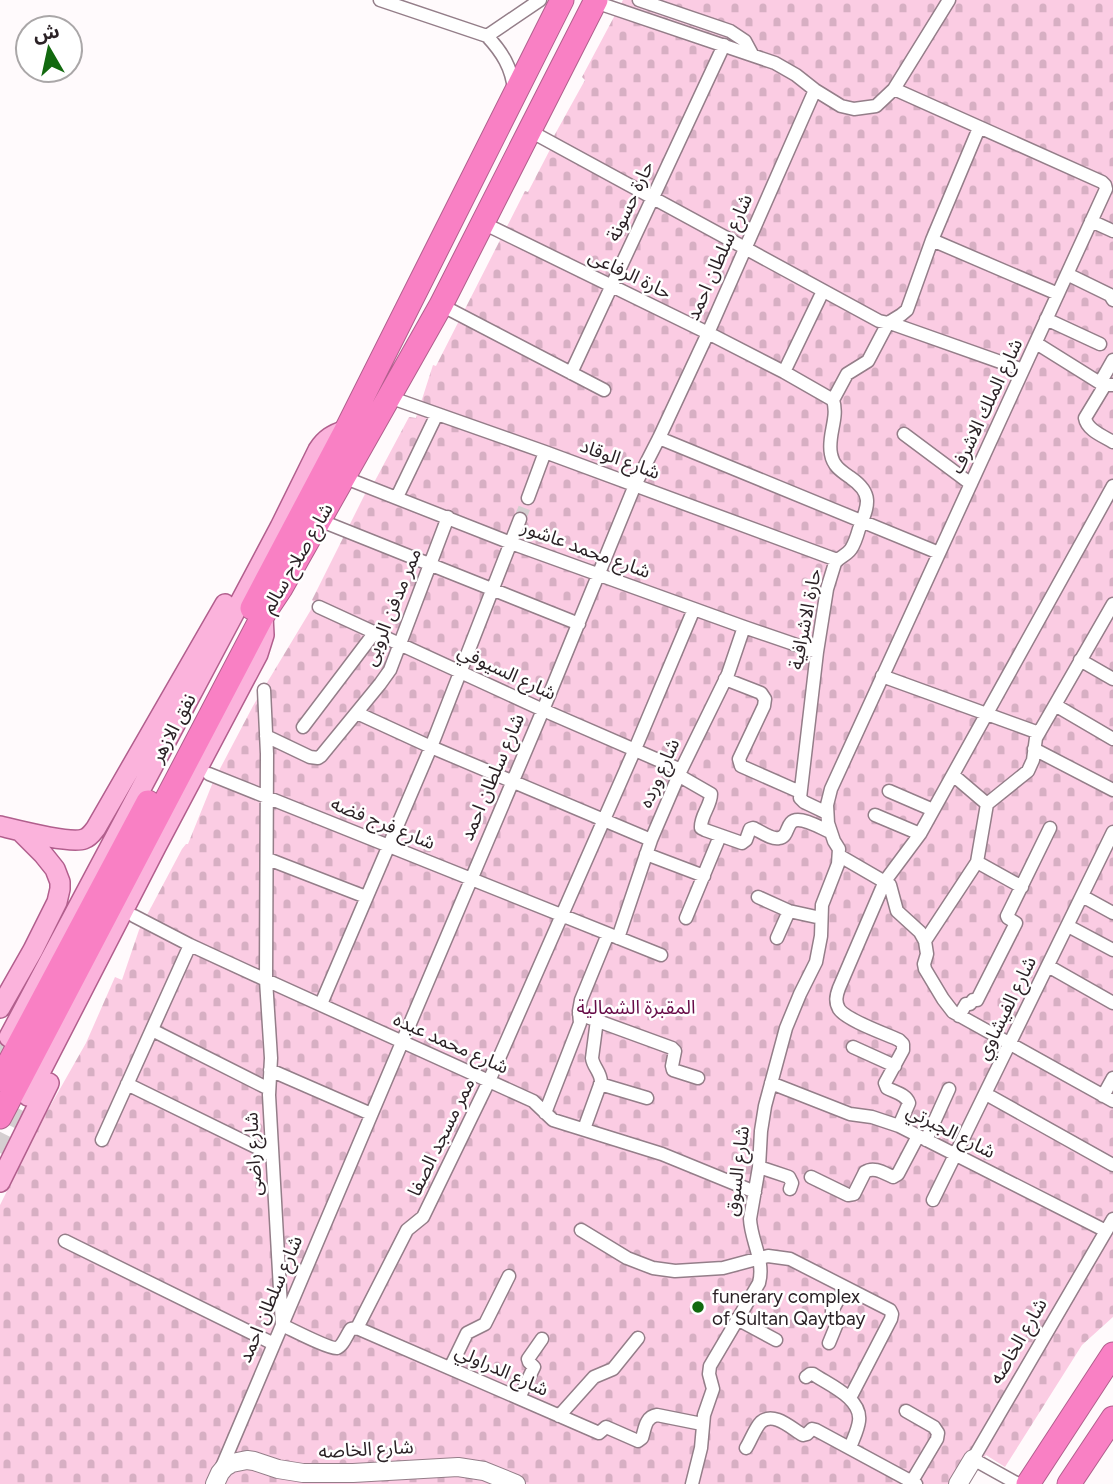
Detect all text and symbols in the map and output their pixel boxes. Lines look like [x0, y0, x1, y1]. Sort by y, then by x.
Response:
north arrow [14, 14, 84, 84]
text: ش [32, 19, 61, 46]
street label: حارة حسونة [601, 157, 659, 245]
street label: شارع سلطان احمد [681, 190, 759, 325]
street label: حارة الرفاعى [585, 244, 675, 304]
street label: شارع الملك الاشرف [945, 335, 1029, 478]
street label: شارع الوقاد [576, 434, 663, 486]
street label: شارع صلاح سالم [256, 499, 340, 619]
street label: شارع محمد عاشور [517, 515, 654, 585]
street label: ممر مدفن الروبى [358, 545, 426, 669]
street label: حارة الاشرافية [784, 567, 826, 671]
street label: شارع السيوفي [453, 639, 560, 708]
street label: نفق الازهر [145, 690, 201, 767]
street label: شارع سلطان احمد [455, 710, 531, 845]
street label: شارع ورده [634, 735, 686, 812]
street label: شارع فرج فضه [327, 792, 438, 856]
street label: شارع الفيشاوي [971, 952, 1044, 1065]
park label: المقبرة الشمالية [577, 996, 695, 1019]
street label: شارع محمد عبده [389, 1007, 512, 1080]
street label: ممر مسجد الصفا [402, 1074, 480, 1200]
street label: شارع الجبرتي [901, 1099, 999, 1166]
street label: شارع راضى [239, 1111, 269, 1196]
street label: شارع السوق [720, 1124, 756, 1218]
street label: شارع سلطان احمد [233, 1232, 309, 1367]
place label: funerary complex of Sultan Qaytbay [712, 1285, 866, 1330]
street label: شارع الخاصه [984, 1294, 1053, 1389]
marker: funerary complex of Sultan Qaytbay [690, 1299, 706, 1315]
street label: شارع الدراولي [450, 1339, 552, 1404]
street label: شارع الخاصه [318, 1435, 414, 1465]

